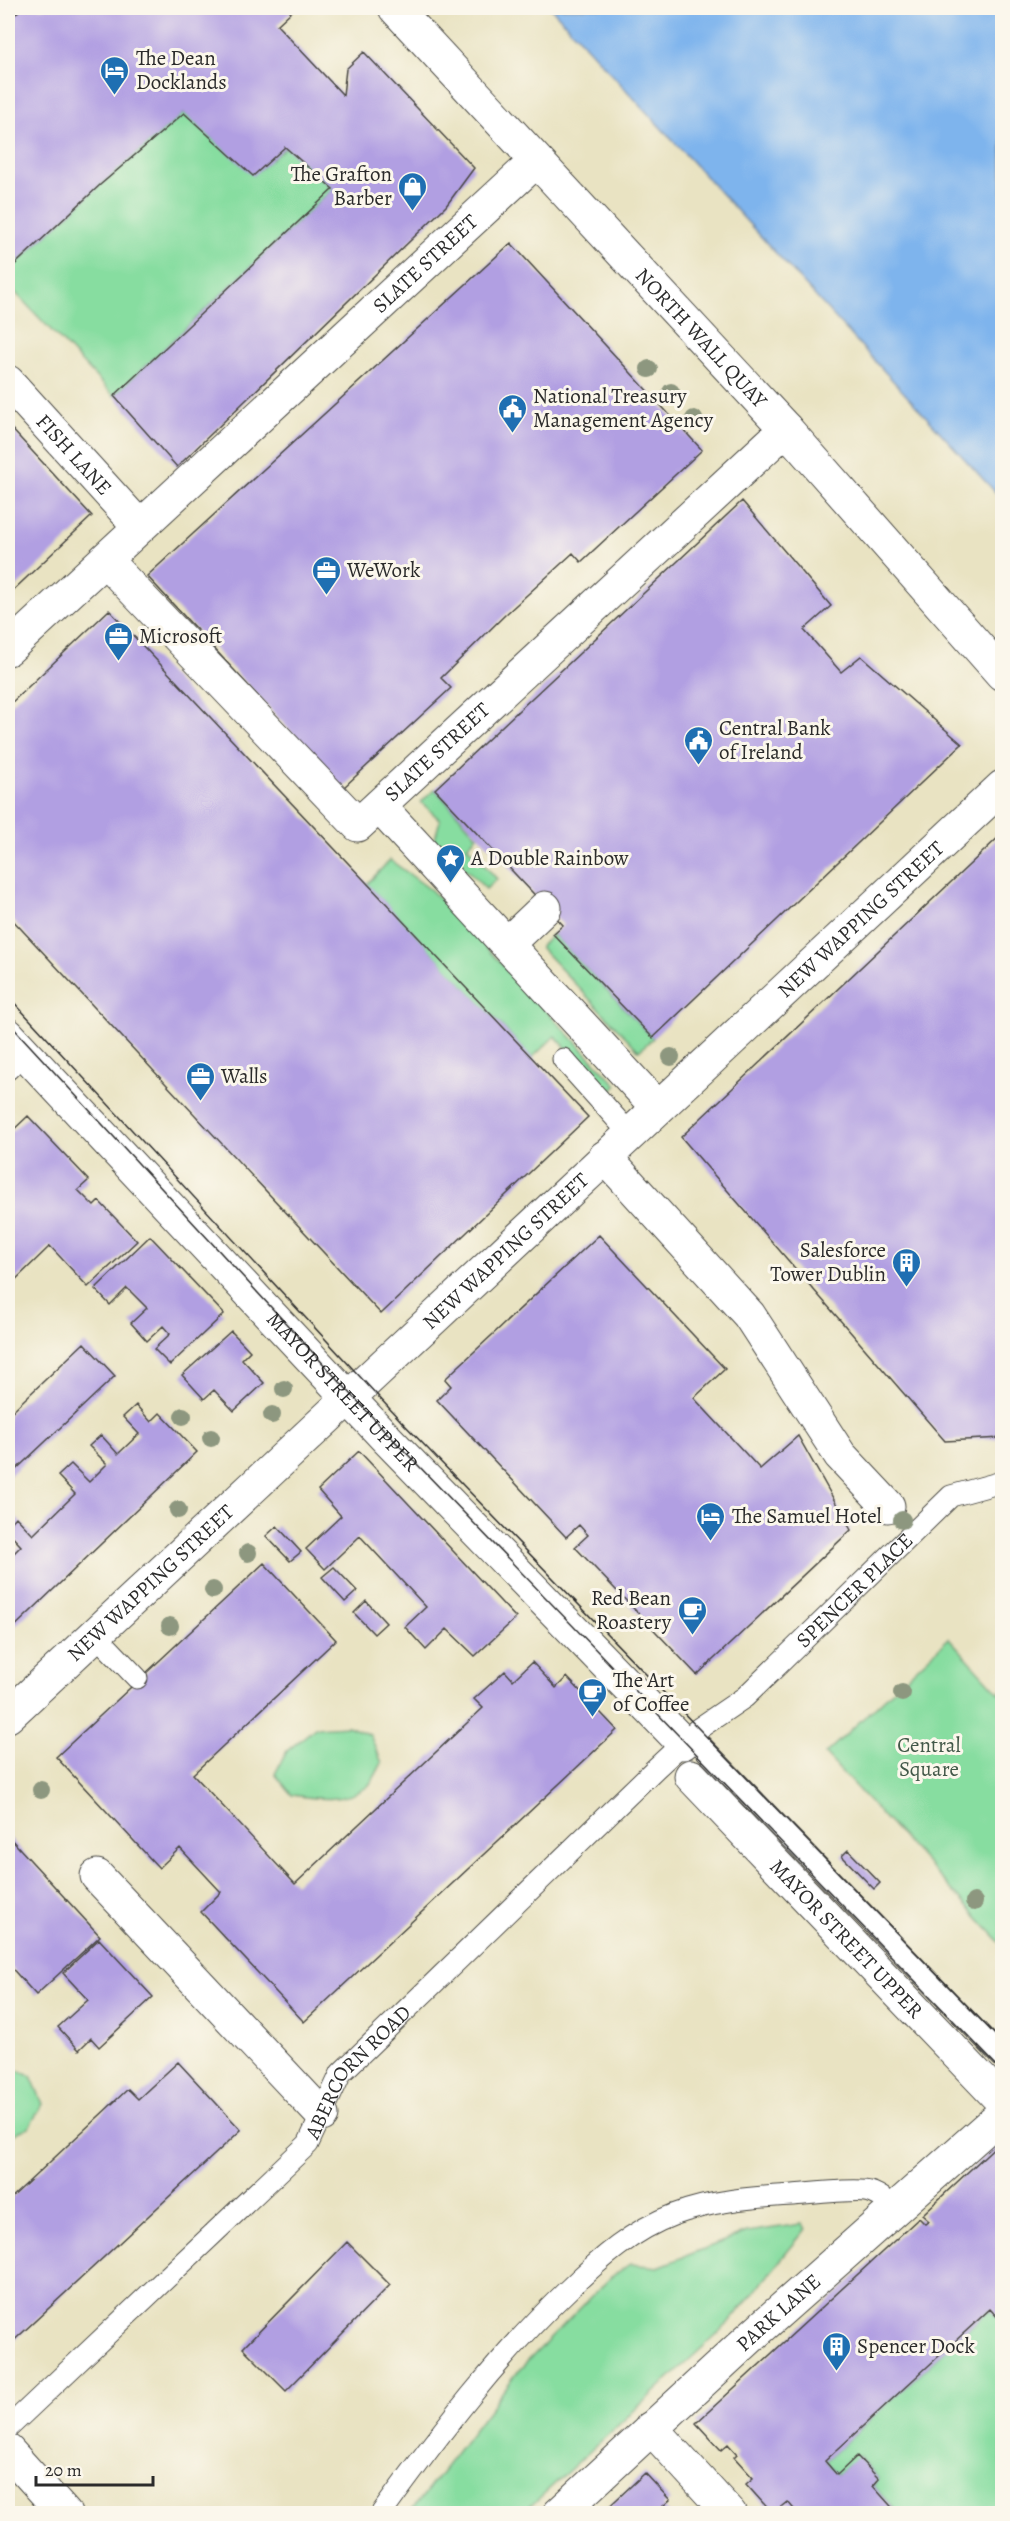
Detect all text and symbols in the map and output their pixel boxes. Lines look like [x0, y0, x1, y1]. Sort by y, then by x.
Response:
place label: The Dean Docklands [136, 44, 227, 96]
hotel icon: The Dean Docklands [99, 54, 131, 96]
place label: The Grafton Barber [291, 160, 392, 212]
shop icon: The Grafton Barber [397, 170, 429, 212]
street label: SLATE STREET [366, 207, 484, 319]
street label: NORTH WALL QUAY [629, 262, 774, 414]
place label: National Treasury Management Agency [533, 382, 714, 434]
public building icon: National Treasury Management Agency [496, 392, 528, 434]
street label: FISH LANE [30, 408, 118, 501]
office icon: WeWork [310, 554, 342, 596]
place label: WeWork [346, 556, 421, 584]
office icon: Microsoft [102, 620, 134, 662]
place label: Microsoft [139, 622, 222, 650]
street label: SLATE STREET [378, 696, 496, 808]
place label: Central Bank of Ireland [719, 714, 831, 766]
public building icon: Central Bank of Ireland [682, 724, 714, 766]
street label: NEW WAPPING STREET [771, 834, 950, 1004]
place icon: A Double Rainbow [434, 842, 466, 884]
place label: A Double Rainbow [470, 844, 629, 872]
office icon: Walls [184, 1060, 216, 1102]
place label: Walls [220, 1062, 267, 1090]
street label: NEW WAPPING STREET [416, 1166, 595, 1336]
place label: Salesforce Tower Dublin [770, 1236, 886, 1288]
building icon: Salesforce Tower Dublin [891, 1246, 923, 1288]
street label: MAYOR STREET UPPER [260, 1305, 425, 1478]
street label: NEW WAPPING STREET [61, 1498, 240, 1668]
hotel icon: The Samuel Hotel [695, 1500, 727, 1542]
place label: The Samuel Hotel [732, 1502, 882, 1530]
street label: SPENCER PLACE [790, 1527, 919, 1654]
place label: Red Bean Roastery [591, 1584, 672, 1636]
cafe icon: Red Bean Roastery [676, 1594, 708, 1636]
place label: The Art of Coffee [613, 1666, 689, 1718]
cafe icon: The Art of Coffee [576, 1676, 608, 1718]
park label: Central Square [897, 1731, 961, 1783]
street label: MAYOR STREET UPPER [764, 1853, 930, 2024]
street label: ABERCORN ROAD [298, 1999, 417, 2144]
street label: PARK LANE [730, 2267, 827, 2358]
building icon: Spencer Dock [820, 2330, 852, 2372]
place label: Spencer Dock [857, 2332, 975, 2360]
scale bar [36, 2449, 153, 2487]
text: 20 m [45, 2458, 82, 2482]

